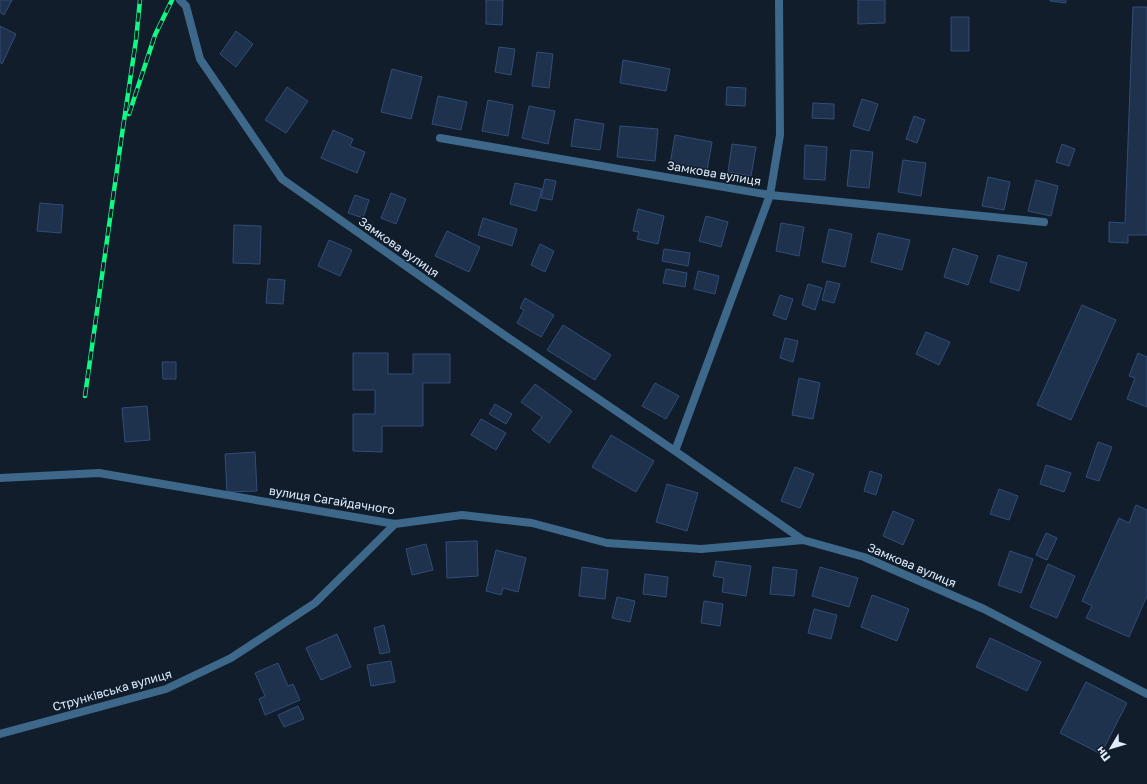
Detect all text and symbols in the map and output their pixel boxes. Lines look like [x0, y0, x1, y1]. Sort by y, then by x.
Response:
street label: Замкова вулиця [666, 157, 762, 189]
street label: Замкова вулиця [356, 214, 442, 280]
street label: вулиця Сагайдачного [268, 483, 396, 517]
street label: Замкова вулиця [865, 539, 959, 591]
street label: Струнківська вулиця [51, 666, 173, 714]
north arrow [1091, 728, 1131, 768]
text: Пн [1093, 744, 1112, 764]

